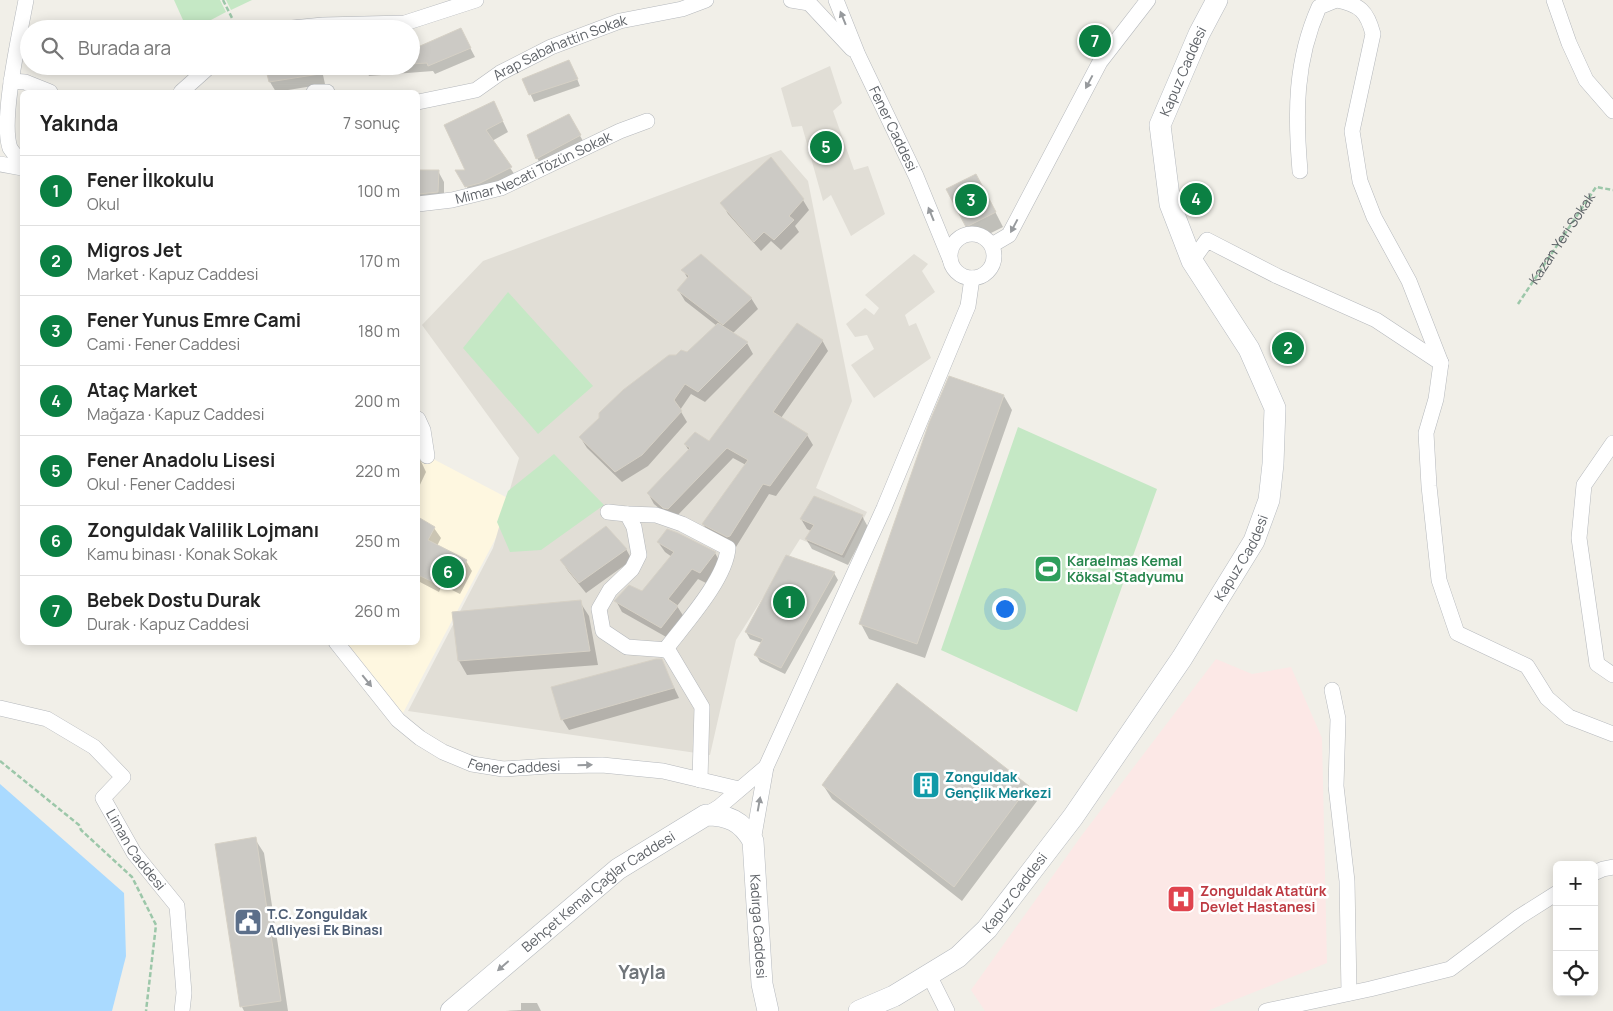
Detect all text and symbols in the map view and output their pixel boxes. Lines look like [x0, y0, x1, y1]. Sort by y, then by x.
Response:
street label: Arap Sabahattin Sokak [489, 10, 629, 84]
one-way arrow [839, 10, 847, 25]
search box [20, 20, 420, 75]
pin: 7 [1079, 22, 1111, 60]
street label: Kapuz Caddesi [1155, 23, 1210, 119]
icon: search [38, 34, 66, 62]
text: Burada ara [78, 35, 171, 61]
one-way arrow [1085, 75, 1093, 89]
street label: Fener Caddesi [865, 83, 922, 174]
text: Yakında [40, 109, 118, 137]
text: 7 sonuç [343, 112, 400, 134]
street label: Mimar Necati Tözün Sokak [453, 126, 615, 208]
pin: 5 [810, 128, 842, 166]
text: Fener İlkokulu [87, 167, 214, 193]
text: 1 [52, 180, 60, 202]
text: 100 m [357, 180, 400, 202]
pin: 4 [1180, 180, 1212, 218]
pin: 3 [955, 181, 987, 219]
street label: Kazan Yeri Sokak [1524, 187, 1599, 288]
text: Okul [87, 193, 120, 215]
one-way arrow [927, 207, 935, 221]
one-way arrow [1009, 219, 1018, 233]
text: Migros Jet [87, 237, 182, 263]
text: 2 [51, 250, 61, 272]
text: 170 m [359, 250, 400, 272]
text: Market · Kapuz Caddesi [87, 263, 258, 285]
text: Fener Yunus Emre Cami [87, 307, 301, 333]
text: 3 [51, 320, 61, 342]
text: 180 m [358, 320, 400, 342]
pin: 2 [1272, 329, 1304, 367]
text: Cami · Fener Caddesi [87, 333, 240, 355]
text: Ataç Market [87, 377, 198, 403]
text: 4 [51, 390, 61, 412]
text: 200 m [355, 390, 400, 412]
text: Mağaza · Kapuz Caddesi [87, 403, 264, 425]
text: Fener Anadolu Lisesi [87, 447, 275, 473]
text: 5 [51, 460, 61, 482]
text: 220 m [355, 460, 400, 482]
text: Okul · Fener Caddesi [87, 473, 235, 495]
street label: Kapuz Caddesi [1209, 512, 1272, 604]
text: Zonguldak Valilik Lojmanı [87, 517, 319, 543]
text: 6 [51, 530, 61, 552]
text: 250 m [355, 530, 400, 552]
text: Kamu binası · Konak Sokak [87, 543, 277, 565]
place label: Karaelmas Kemal Köksal Stadyumu [1067, 551, 1184, 586]
pin: 6 [432, 553, 464, 591]
sports icon: Karaelmas Kemal Köksal Stadyumu [1033, 554, 1063, 584]
pin: 1 [773, 583, 805, 621]
text: Bebek Dostu Durak [87, 587, 260, 613]
your location [992, 596, 1018, 622]
text: 7 [52, 600, 60, 622]
text: 260 m [354, 600, 400, 622]
text: Durak · Kapuz Caddesi [87, 613, 249, 635]
one-way arrow [361, 674, 372, 687]
street label: Fener Caddesi [465, 753, 560, 778]
one-way arrow [577, 761, 593, 769]
place label: Zonguldak Gençlik Merkezi [945, 767, 1051, 802]
building icon: Zonguldak Gençlik Merkezi [911, 770, 941, 800]
one-way arrow [756, 795, 764, 811]
street label: Liman Caddesi [102, 805, 170, 894]
street label: Behçet Kemal Çağlar Caddesi [517, 826, 678, 956]
street label: Kapuz Caddesi [978, 849, 1051, 936]
map controls [1553, 861, 1598, 996]
button: + [1553, 861, 1598, 906]
street label: Kadırga Caddesi [746, 874, 772, 979]
place label: Zonguldak Atatürk Devlet Hastanesi [1200, 881, 1327, 916]
hospital icon: Zonguldak Atatürk Devlet Hastanesi [1166, 884, 1196, 914]
place label: T.C. Zonguldak Adliyesi Ek Binası [267, 904, 383, 939]
button: − [1553, 906, 1598, 951]
public building icon: T.C. Zonguldak Adliyesi Ek Binası [233, 907, 263, 937]
button: locate [1553, 951, 1598, 996]
district label: Yayla [618, 959, 666, 985]
one-way arrow [497, 960, 509, 972]

